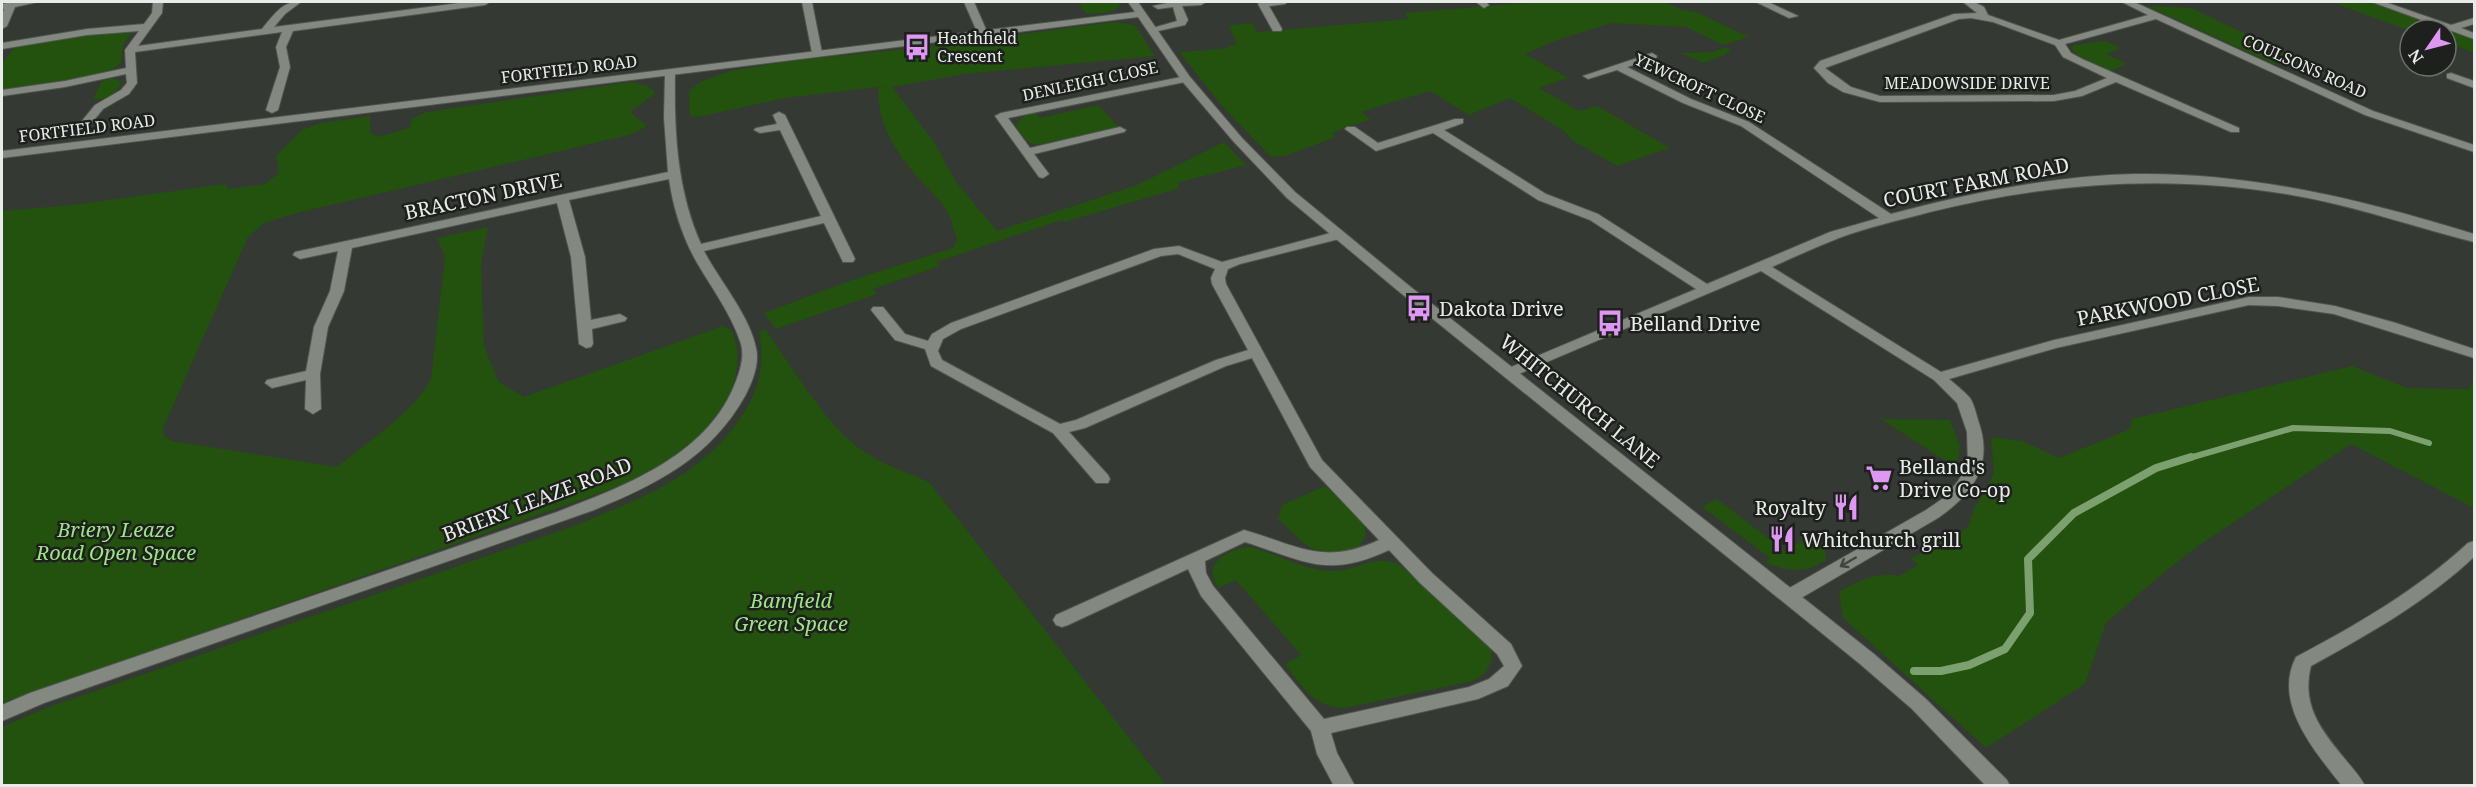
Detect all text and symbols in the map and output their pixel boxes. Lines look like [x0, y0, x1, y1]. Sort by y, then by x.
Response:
north arrow [2398, 18, 2458, 78]
place label: Heathfield Crescent [937, 27, 1017, 67]
street label: COULSONS ROAD [2240, 29, 2370, 103]
bus stop icon: Heathfield Crescent [902, 32, 932, 62]
text: N [2403, 45, 2428, 68]
street label: YEWCROFT CLOSE [1630, 48, 1769, 128]
street label: FORTFIELD ROAD [500, 50, 638, 88]
street label: DENLEIGH CLOSE [1020, 56, 1160, 106]
street label: MEADOWSIDE DRIVE [1884, 72, 2050, 94]
street label: FORTFIELD ROAD [18, 109, 156, 147]
street label: COURT FARM ROAD [1881, 151, 2071, 213]
street label: BRACTON DRIVE [402, 166, 564, 226]
street label: PARKWOOD CLOSE [2075, 270, 2261, 332]
bus stop icon: Dakota Drive [1404, 293, 1434, 323]
place label: Dakota Drive [1439, 295, 1564, 322]
bus stop icon: Belland Drive [1595, 308, 1625, 338]
place label: Belland Drive [1630, 310, 1760, 337]
street label: WHITCHURCH LANE [1494, 328, 1666, 474]
street label: BRIERY LEAZE ROAD [439, 450, 635, 548]
place label: Belland's Drive Co-op [1899, 453, 2011, 503]
supermarket icon: Belland's Drive Co-op [1864, 463, 1894, 493]
restaurant icon: Royalty [1831, 492, 1861, 522]
place label: Royalty [1755, 494, 1827, 521]
park label: Briery Leaze Road Open Space [35, 516, 196, 566]
restaurant icon: Whitchurch grill [1767, 524, 1797, 554]
place label: Whitchurch grill [1802, 526, 1960, 553]
one-way arrow [1840, 557, 1857, 569]
park label: Bamfield Green Space [734, 587, 848, 637]

